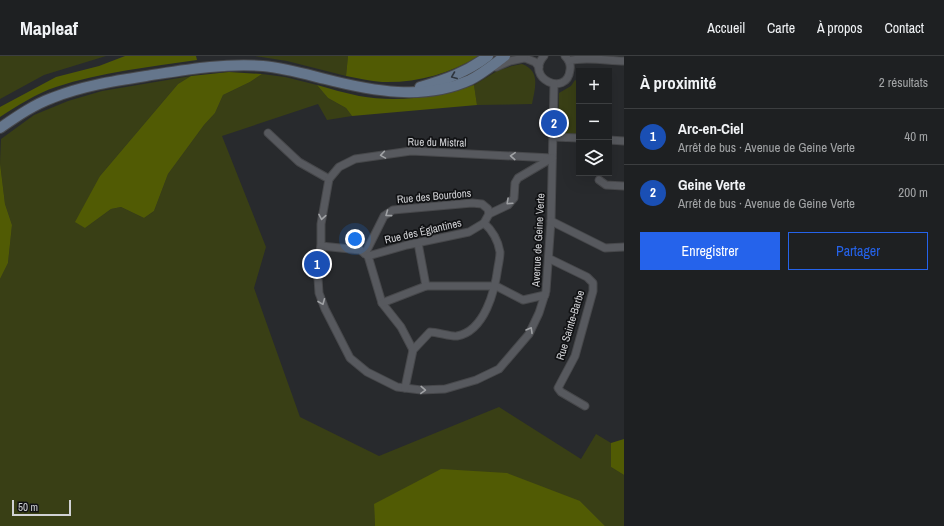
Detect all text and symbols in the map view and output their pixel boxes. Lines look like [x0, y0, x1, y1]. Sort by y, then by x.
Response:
text: Mapleaf [20, 15, 78, 41]
text: Accueil [707, 19, 745, 37]
text: Carte [767, 19, 795, 37]
text: À propos [817, 19, 862, 37]
text: Contact [884, 19, 924, 37]
map controls [576, 68, 612, 176]
button: + [576, 68, 612, 104]
one-way arrow [451, 71, 458, 79]
text: À proximité [640, 71, 716, 94]
text: 2 résultats [879, 74, 928, 91]
button: − [576, 104, 612, 140]
pin: 2 [541, 108, 567, 138]
text: Arc-en-Ciel [678, 118, 744, 139]
text: 1 [650, 128, 656, 145]
text: 40 m [904, 128, 928, 145]
street label: Rue du Mistral [408, 134, 466, 150]
text: Arrêt de bus · Avenue de Geine Verte [678, 139, 855, 156]
button: layers [576, 140, 612, 176]
one-way arrow [380, 150, 386, 159]
one-way arrow [510, 152, 516, 160]
text: Geine Verte [678, 174, 745, 195]
text: 2 [650, 184, 656, 201]
text: 200 m [898, 184, 928, 201]
street label: Rue des Bourdons [396, 186, 472, 206]
street label: Avenue de Geine Verte [529, 193, 547, 288]
text: Arrêt de bus · Avenue de Geine Verte [678, 195, 855, 212]
one-way arrow [506, 198, 514, 205]
one-way arrow [386, 209, 393, 216]
one-way arrow [318, 214, 327, 220]
street label: Rue des Églantines [383, 215, 463, 247]
your location [345, 229, 365, 249]
button: Enregistrer [640, 232, 780, 270]
button: Partager [788, 232, 928, 270]
pin: 1 [304, 249, 330, 279]
street label: Rue Sainte-Barbe [553, 288, 587, 362]
one-way arrow [318, 298, 326, 305]
one-way arrow [526, 327, 533, 334]
one-way arrow [420, 386, 426, 394]
scale bar [12, 498, 71, 517]
text: 50 m [18, 500, 38, 514]

